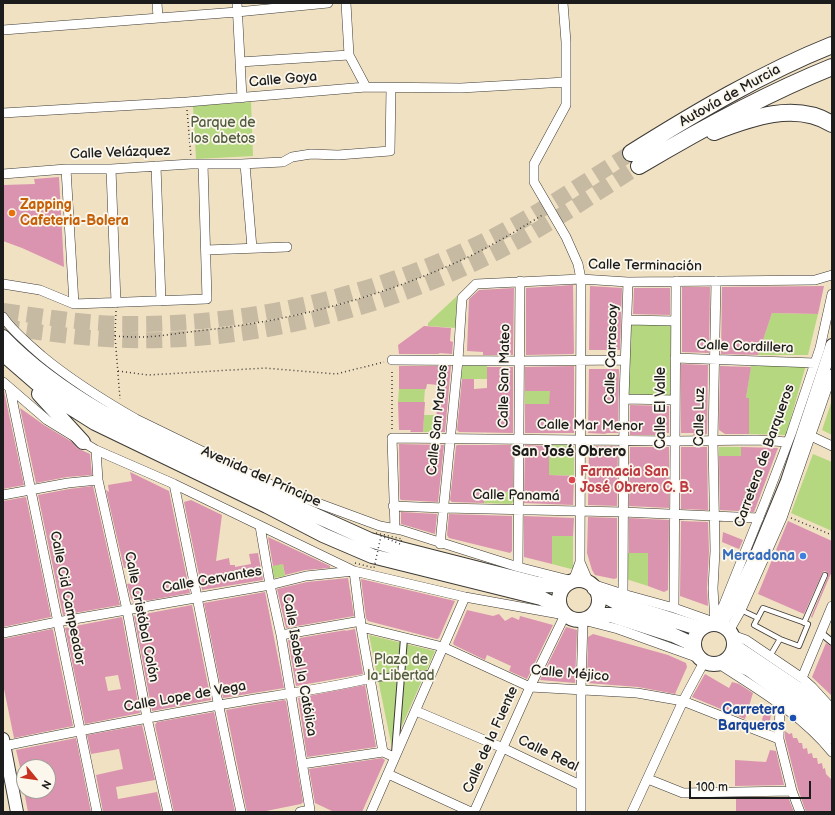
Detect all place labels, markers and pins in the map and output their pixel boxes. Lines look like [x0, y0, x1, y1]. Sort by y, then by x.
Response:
place label: Zapping Cafeteria-Bolera [20, 197, 129, 230]
marker: Zapping Cafeteria-Bolera [7, 208, 17, 218]
place label: Farmacia San José Obrero C. B. [580, 464, 692, 496]
marker: Farmacia San José Obrero C. B. [567, 475, 577, 485]
place label: Mercadona [722, 548, 795, 564]
marker: Mercadona [798, 551, 808, 561]
place label: Carretera Barqueros [718, 702, 785, 734]
marker: Carretera Barqueros [788, 713, 798, 723]

